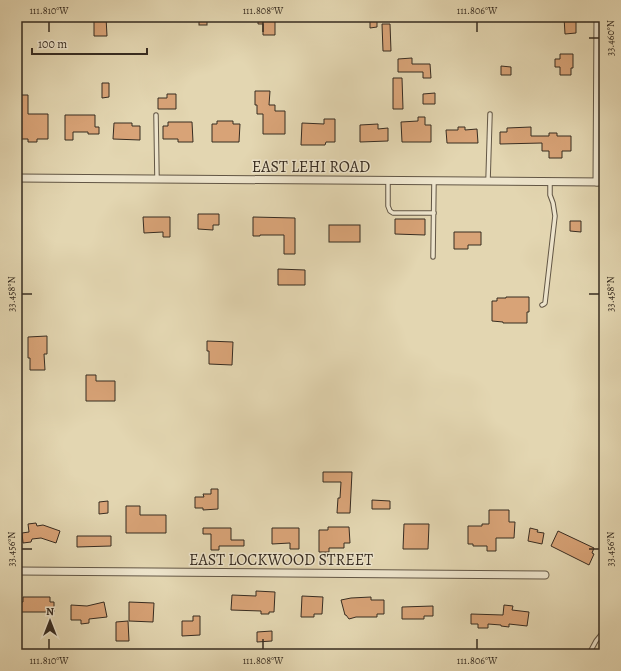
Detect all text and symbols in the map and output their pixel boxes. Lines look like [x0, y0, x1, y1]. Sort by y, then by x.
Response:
text: 111.810°W [29, 4, 69, 17]
text: 111.808°W [243, 4, 284, 17]
text: 111.806°W [457, 4, 498, 17]
text: 33.460°N [604, 20, 617, 56]
scale bar [32, 30, 147, 56]
text: 100 m [38, 36, 67, 52]
street label: EAST LEHI ROAD [252, 156, 370, 178]
text: 33.458°N [5, 276, 18, 312]
text: 33.458°N [604, 276, 617, 312]
text: 33.456°N [5, 531, 18, 567]
text: 33.456°N [604, 531, 617, 567]
street label: EAST LOCKWOOD STREET [189, 549, 373, 571]
north arrow [30, 601, 70, 641]
text: N [46, 604, 54, 619]
text: 111.810°W [29, 654, 69, 667]
text: 111.808°W [243, 654, 284, 667]
text: 111.806°W [457, 654, 498, 667]

